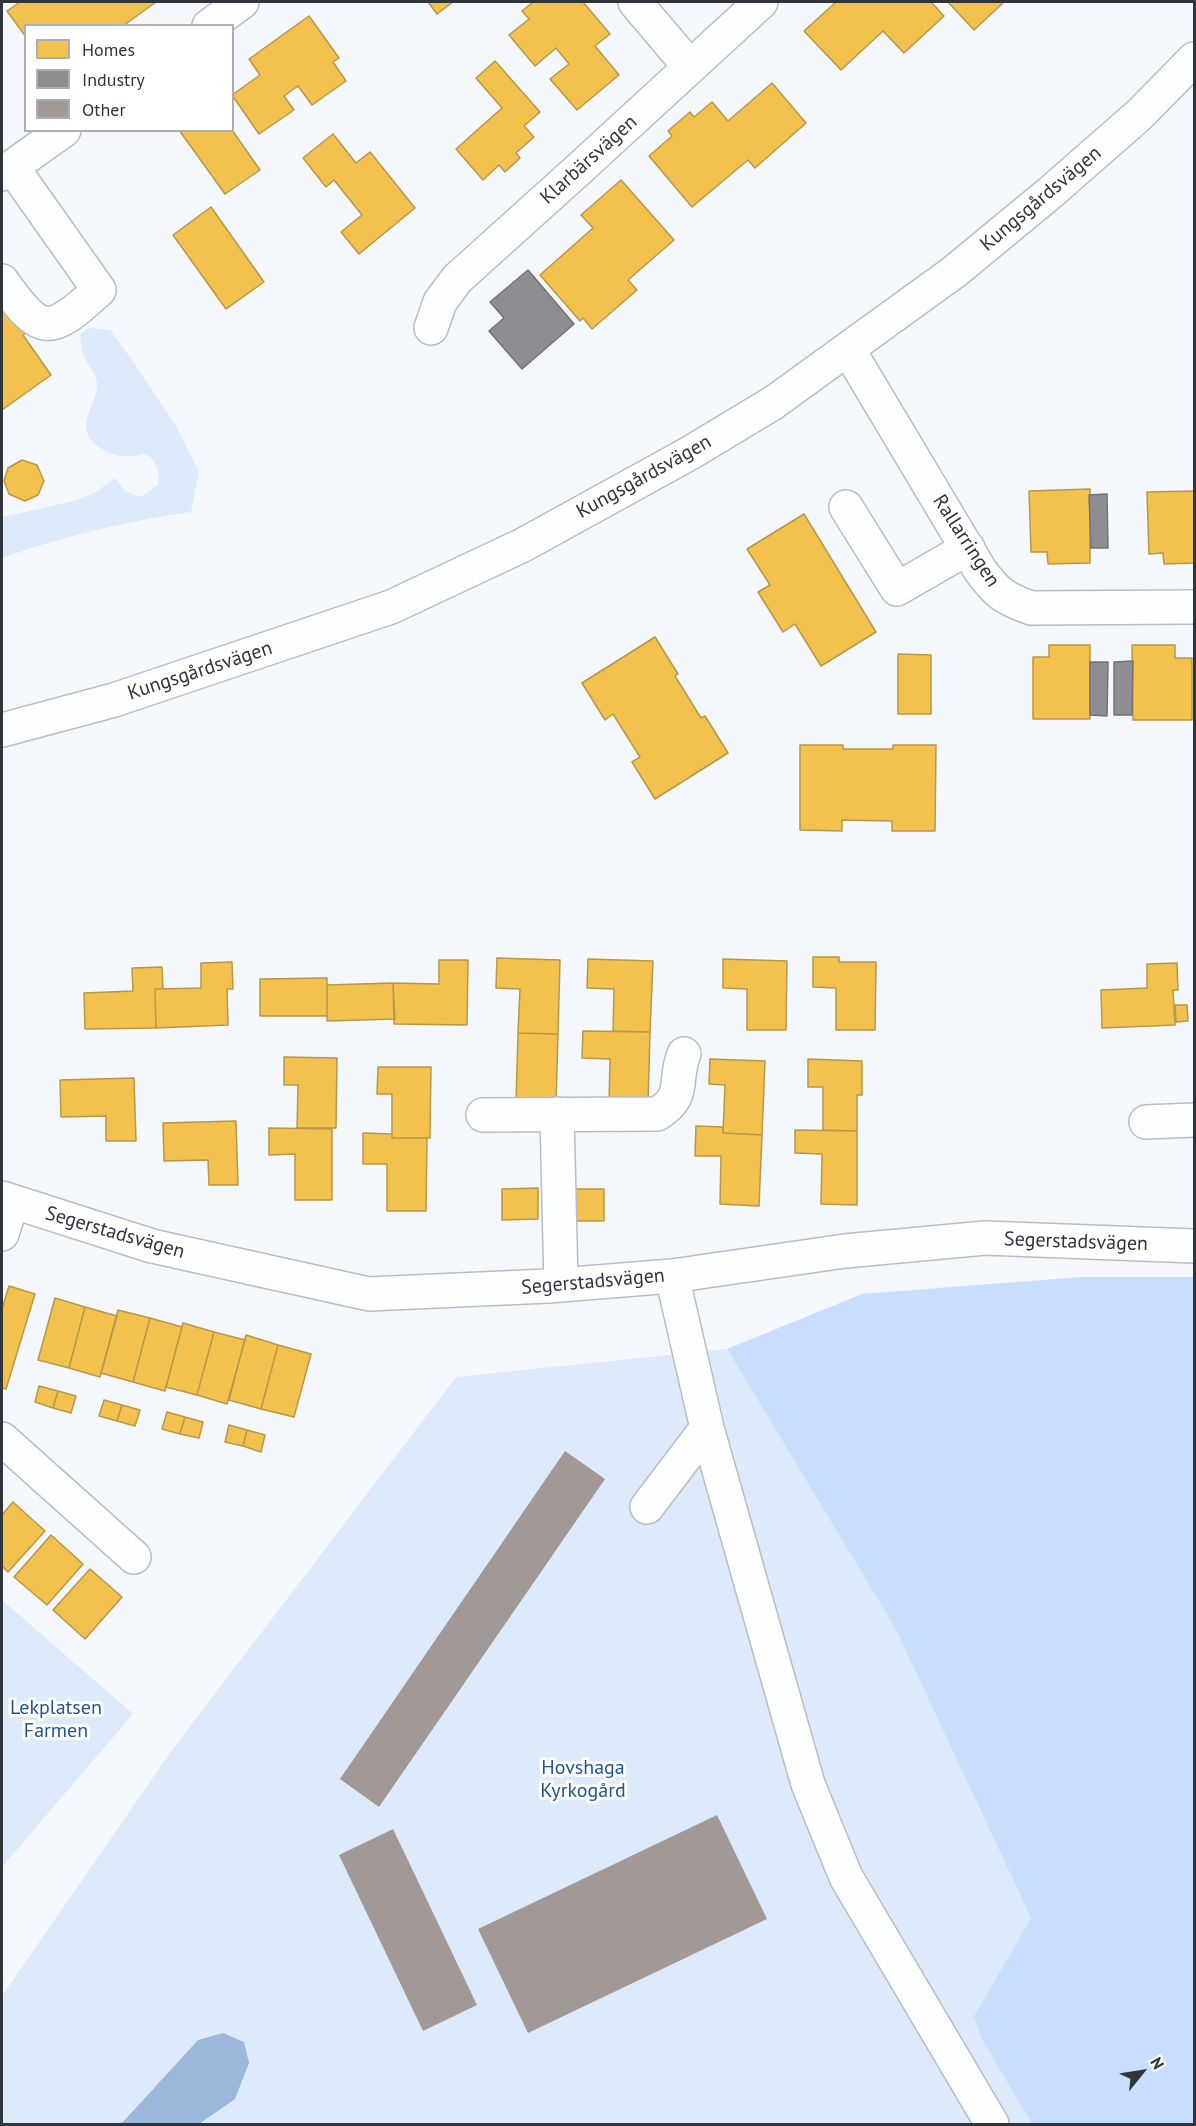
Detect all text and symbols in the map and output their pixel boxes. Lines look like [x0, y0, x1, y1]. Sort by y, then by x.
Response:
legend [24, 24, 234, 132]
text: Homes [82, 38, 135, 61]
text: Industry [82, 68, 145, 91]
text: Other [82, 98, 126, 121]
street label: Klarbärsvägen [536, 110, 642, 210]
street label: Kungsgårdsvägen [976, 141, 1106, 257]
street label: Kungsgårdsvägen [572, 430, 716, 524]
street label: Rallarringen [927, 490, 1005, 592]
street label: Kungsgårdsvägen [125, 636, 275, 706]
street label: Segerstadsvägen [43, 1202, 187, 1264]
street label: Segerstadsvägen [1004, 1227, 1148, 1257]
street label: Segerstadsvägen [520, 1264, 666, 1300]
park label: Lekplatsen Farmen [10, 1696, 102, 1743]
park label: Hovshaga Kyrkogård [540, 1756, 626, 1803]
north arrow [1112, 2042, 1172, 2102]
text: N [1146, 2053, 1169, 2073]

